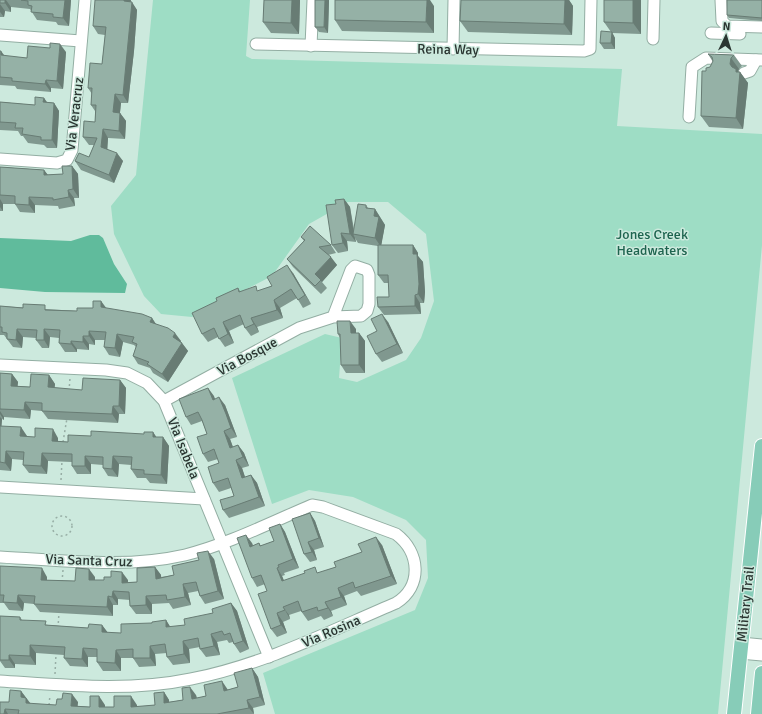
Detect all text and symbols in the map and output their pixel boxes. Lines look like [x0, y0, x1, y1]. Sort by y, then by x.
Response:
north arrow [706, 16, 746, 56]
text: N [722, 20, 731, 33]
street label: Reina Way [417, 40, 479, 59]
street label: Via Veracruz [62, 76, 87, 152]
park label: Jones Creek Headwaters [616, 226, 688, 259]
street label: Via Bosque [214, 333, 280, 379]
street label: Via Isabela [163, 415, 204, 481]
street label: Via Santa Cruz [45, 550, 133, 571]
street label: Military Trail [733, 565, 758, 643]
street label: Via Rosina [299, 611, 363, 651]

